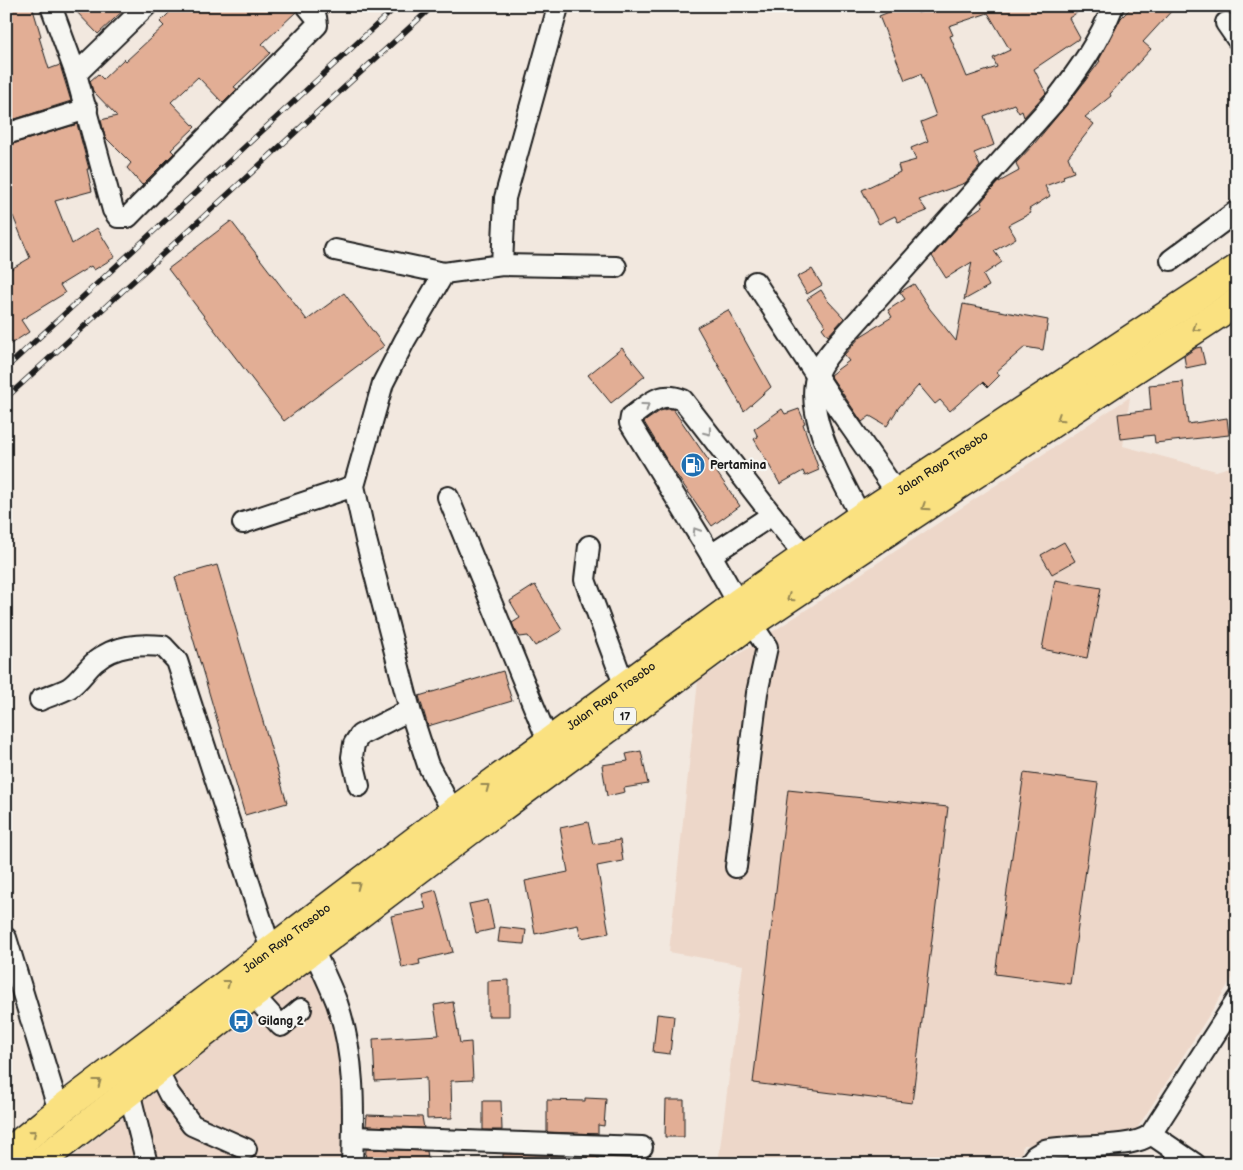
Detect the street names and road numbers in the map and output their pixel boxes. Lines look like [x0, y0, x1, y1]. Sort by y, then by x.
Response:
street label: Jalan Raya Trosobo [894, 428, 991, 499]
street label: Jalan Raya Trosobo [564, 659, 659, 734]
road number: 17 [614, 708, 636, 724]
street label: Jalan Raya Trosobo [240, 900, 334, 977]

